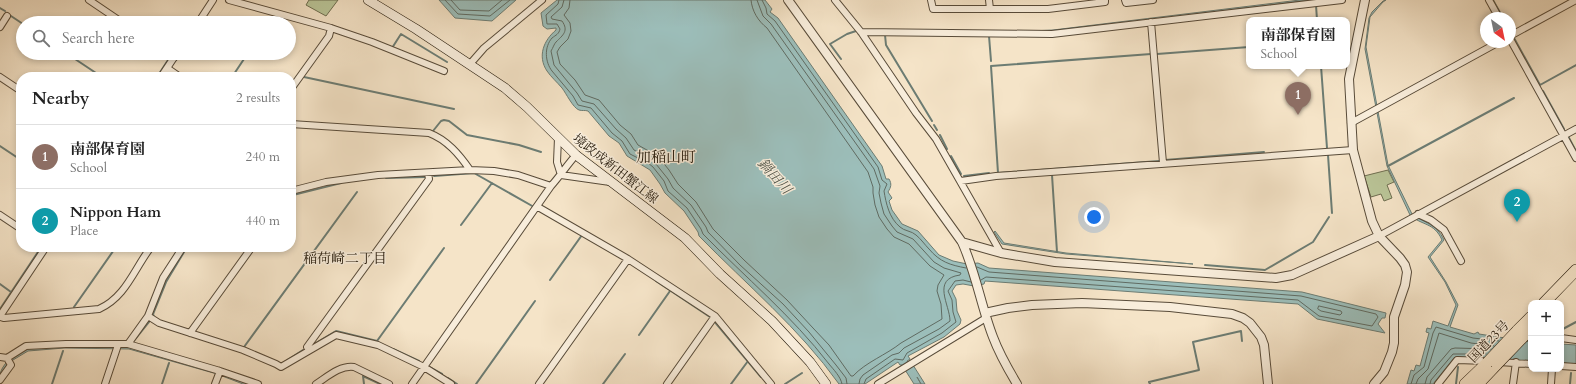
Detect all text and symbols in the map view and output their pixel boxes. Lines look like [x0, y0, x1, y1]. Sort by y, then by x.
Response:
north arrow [1480, 12, 1516, 48]
search box [16, 16, 296, 60]
popup [1246, 17, 1350, 69]
text: 南部保育園 [1260, 25, 1336, 45]
icon: search [30, 27, 52, 49]
text: Search here [62, 28, 135, 48]
text: School [1260, 45, 1297, 63]
pin: 1 [1285, 82, 1311, 115]
text: Nearby [32, 87, 89, 110]
text: 2 results [236, 89, 280, 107]
street label: 境政成新田蟹江線 [569, 130, 662, 208]
text: 南部保育園 [70, 139, 145, 159]
district label: 加稲山町 [636, 147, 696, 167]
text: 1 [42, 148, 48, 166]
text: 240 m [246, 148, 280, 166]
water label: 鍋田川 [754, 154, 797, 200]
text: School [70, 159, 107, 177]
pin: 2 [1504, 189, 1530, 222]
text: Nippon Ham [70, 202, 161, 222]
your location [1084, 207, 1104, 227]
text: 2 [42, 212, 48, 230]
text: 440 m [246, 212, 280, 230]
text: Place [70, 222, 98, 240]
district label: 稲荷崎二丁目 [303, 249, 387, 268]
map controls [1528, 300, 1564, 372]
button: + [1528, 300, 1564, 336]
street label: 国道23号 [1464, 317, 1513, 367]
button: − [1528, 336, 1564, 372]

